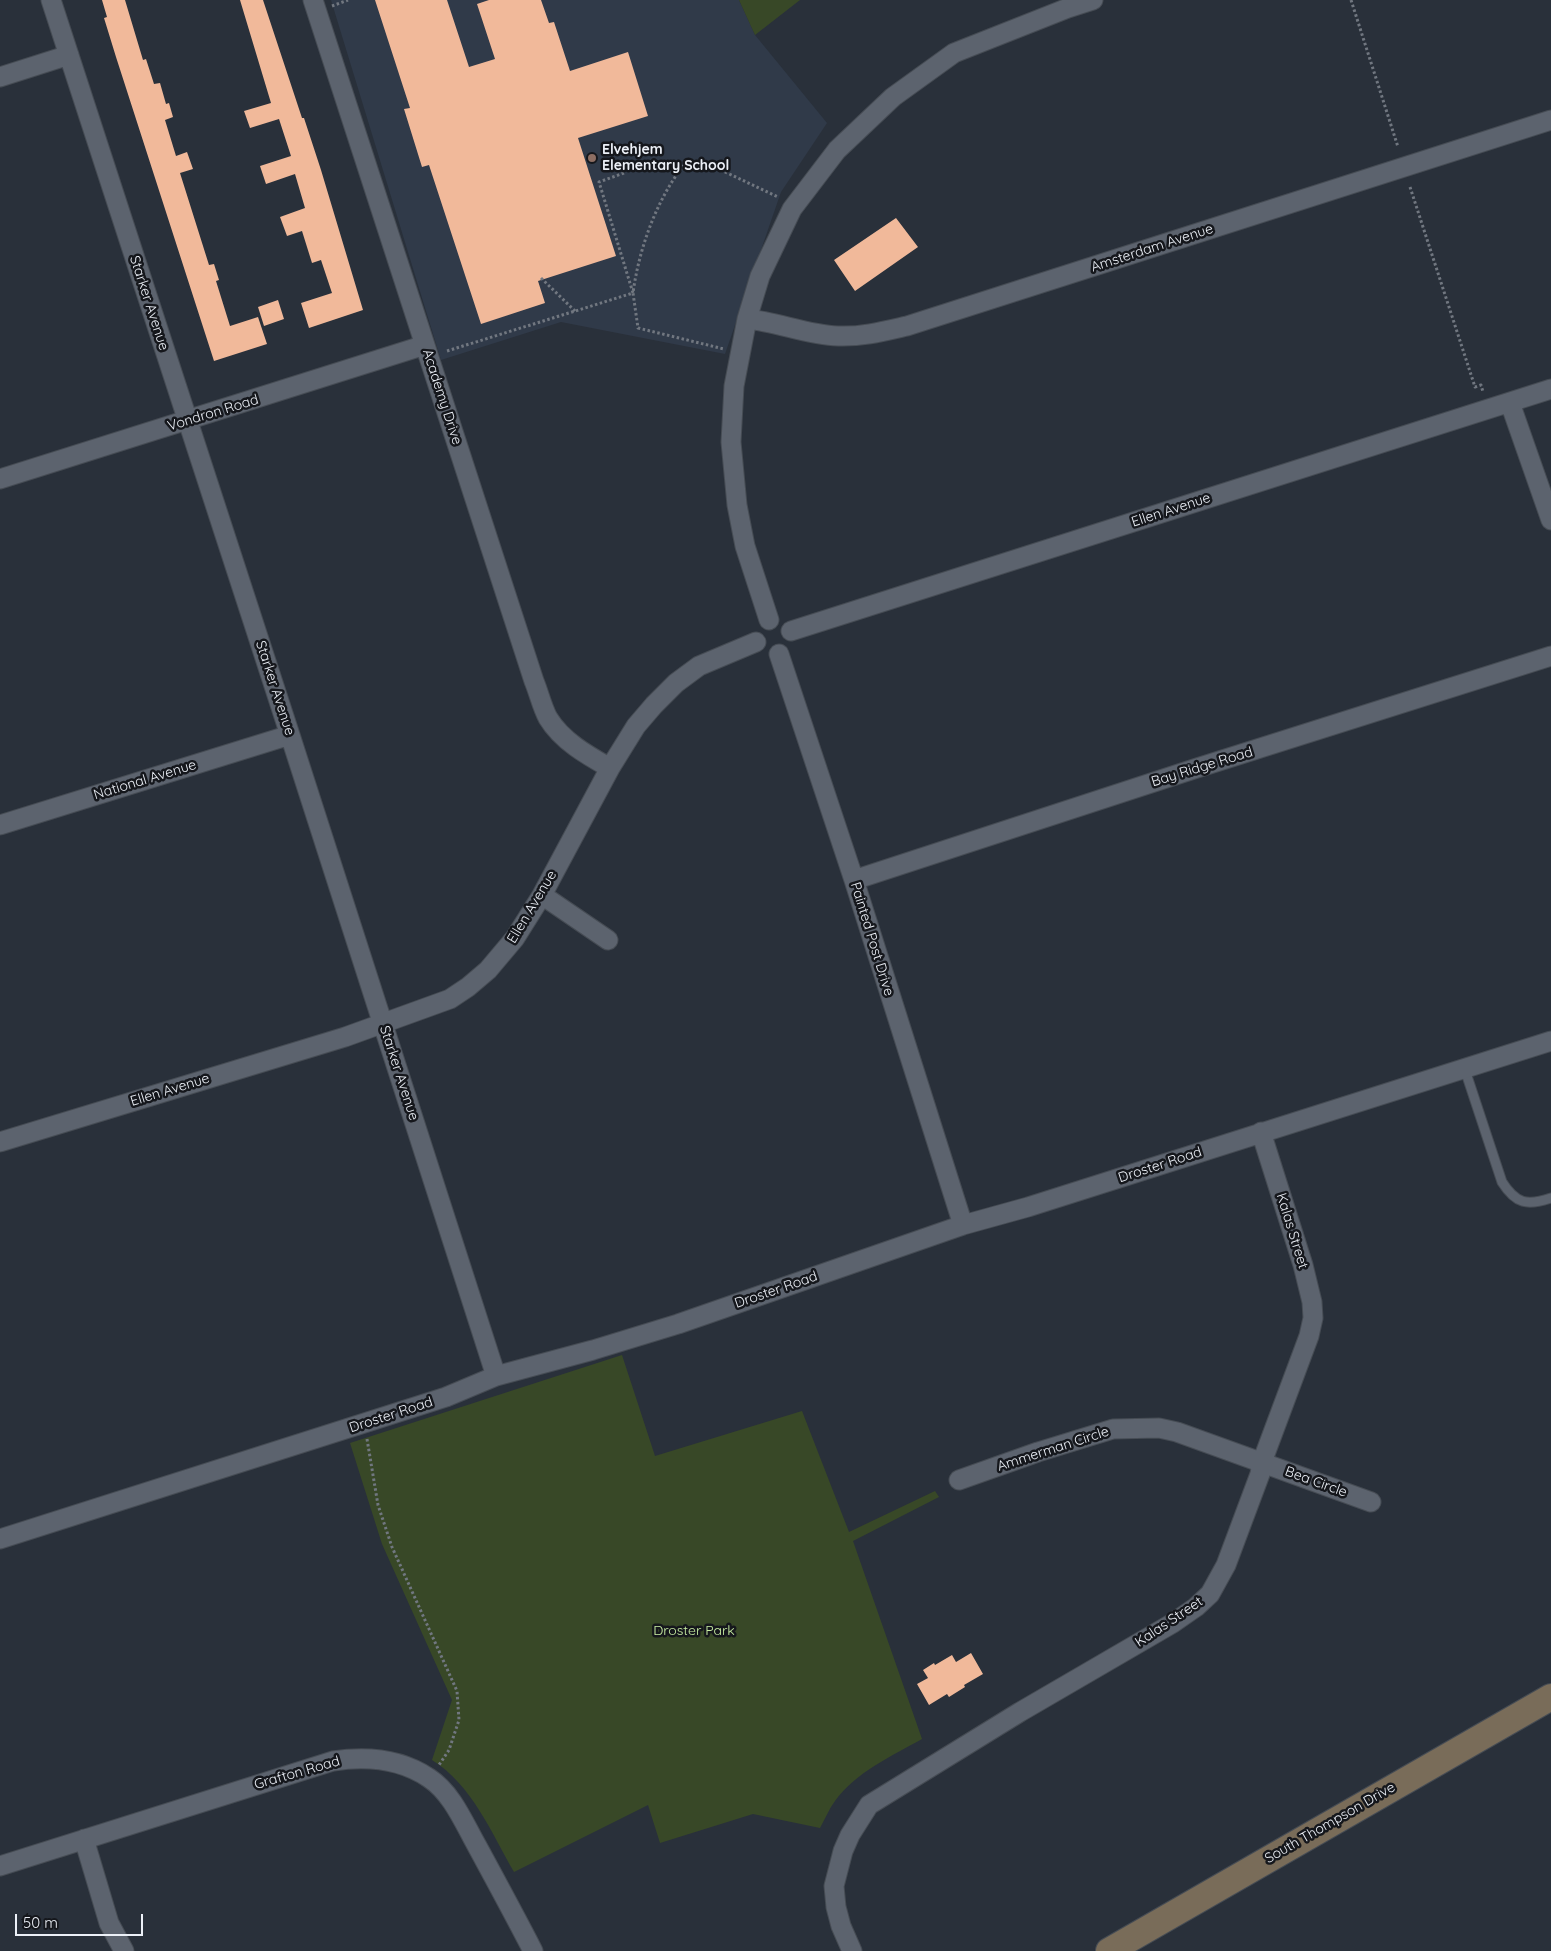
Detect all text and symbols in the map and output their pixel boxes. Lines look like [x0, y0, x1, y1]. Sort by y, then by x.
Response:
place label: Elvehjem Elementary School [602, 142, 729, 174]
marker: Elvehjem Elementary School [586, 152, 598, 164]
street label: Amsterdam Avenue [1089, 220, 1215, 276]
street label: Starker Avenue [126, 253, 172, 353]
street label: Academy Drive [419, 347, 465, 447]
street label: Vondron Road [165, 391, 261, 435]
street label: Ellen Avenue [1129, 489, 1213, 531]
street label: Starker Avenue [252, 638, 298, 738]
street label: Bay Ridge Road [1149, 744, 1255, 790]
street label: National Avenue [92, 756, 198, 804]
street label: Ellen Avenue [504, 868, 560, 946]
street label: Painted Post Drive [847, 880, 897, 998]
street label: Starker Avenue [376, 1023, 422, 1123]
street label: Ellen Avenue [128, 1070, 212, 1110]
street label: Droster Road [1116, 1144, 1204, 1186]
street label: Kalas Street [1273, 1191, 1311, 1271]
street label: Droster Road [732, 1268, 820, 1312]
street label: Droster Road [347, 1394, 435, 1436]
street label: Ammerman Circle [995, 1423, 1111, 1475]
street label: Bea Circle [1283, 1463, 1349, 1501]
street label: Kalas Street [1132, 1593, 1206, 1651]
park label: Droster Park [653, 1623, 735, 1639]
street label: Grafton Road [252, 1753, 342, 1793]
street label: South Thompson Drive [1262, 1779, 1398, 1867]
scale bar [18, 1904, 145, 1936]
text: 50 m [23, 1913, 58, 1932]

